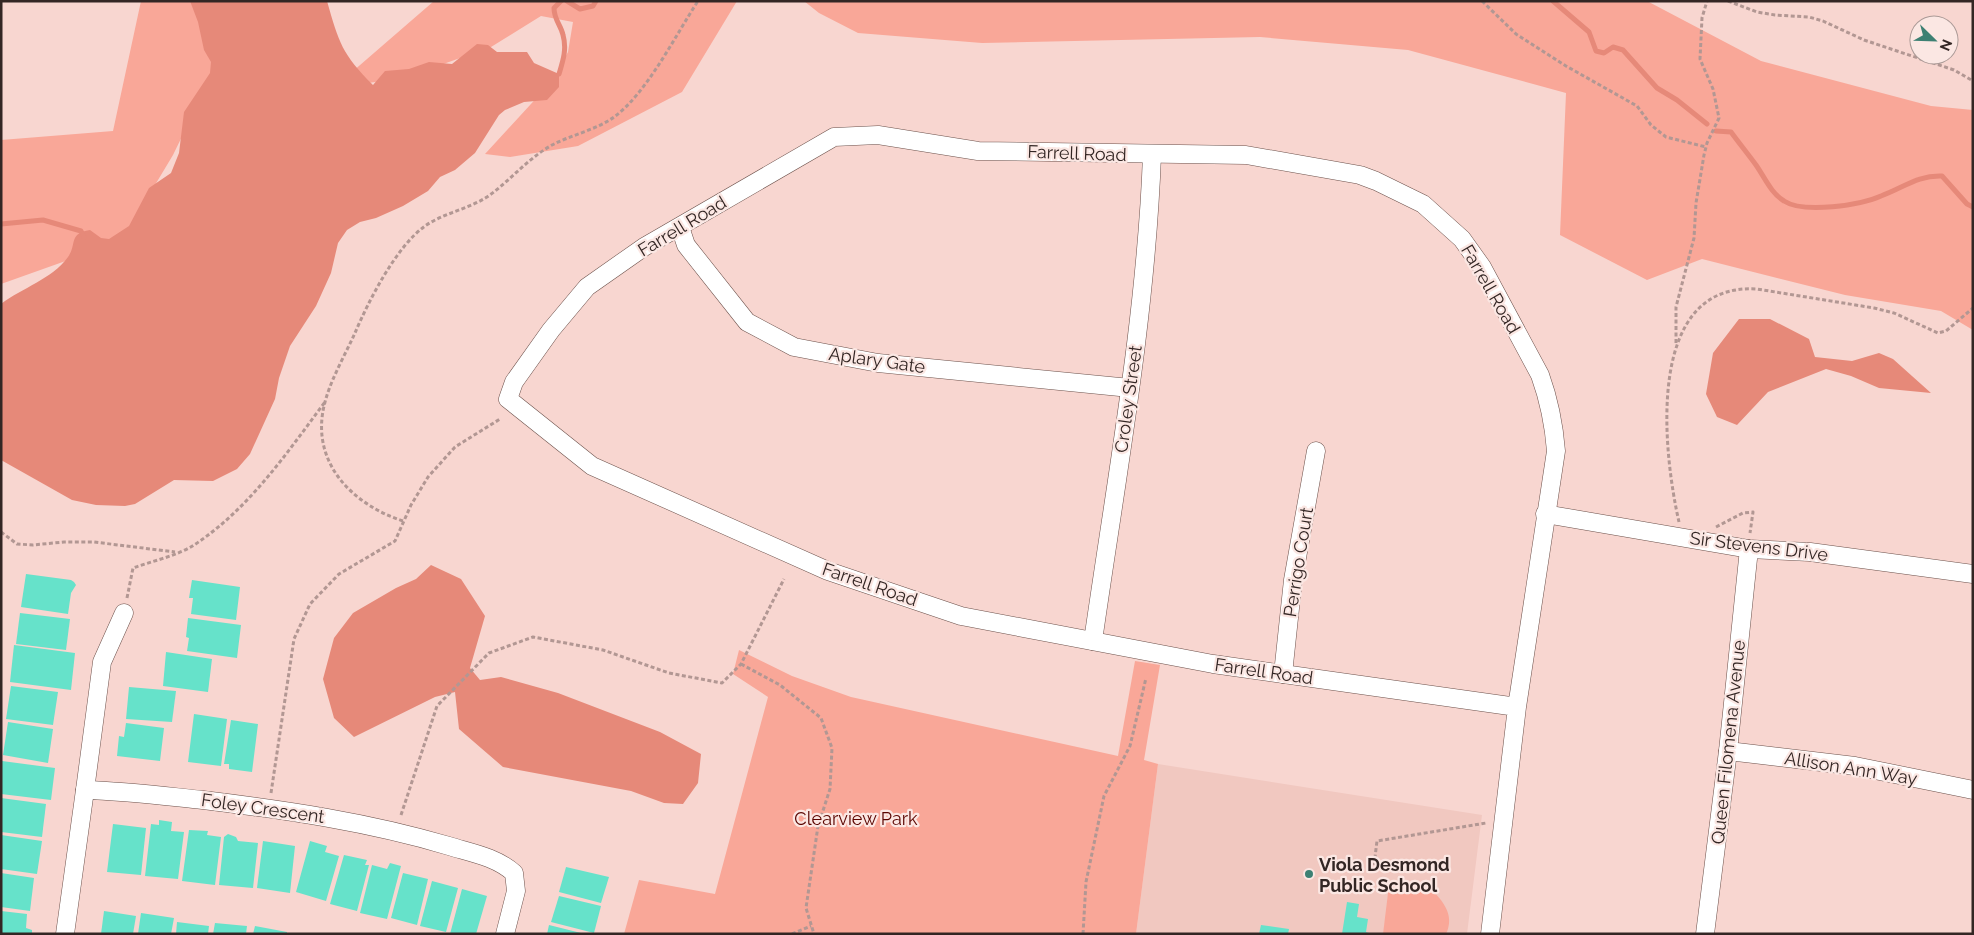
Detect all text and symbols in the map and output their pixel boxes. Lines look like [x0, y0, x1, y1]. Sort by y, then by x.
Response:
north arrow [1909, 15, 1959, 65]
text: N [1937, 37, 1955, 53]
street label: Farrell Road [1027, 141, 1127, 165]
street label: Farrell Road [634, 191, 730, 261]
street label: Farrell Road [1457, 241, 1525, 337]
street label: Aplary Gate [827, 343, 927, 377]
street label: Croley Street [1110, 344, 1146, 454]
street label: Perrigo Court [1279, 506, 1317, 618]
street label: Sir Stevens Drive [1689, 527, 1830, 565]
street label: Farrell Road [820, 558, 920, 610]
street label: Queen Filomena Avenue [1707, 638, 1749, 845]
street label: Farrell Road [1213, 654, 1315, 688]
street label: Allison Ann Way [1783, 747, 1919, 789]
street label: Foley Crescent [200, 789, 326, 827]
park label: Clearview Park [794, 808, 918, 829]
place label: Viola Desmond Public School [1319, 854, 1450, 896]
marker: Viola Desmond Public School [1303, 868, 1315, 880]

